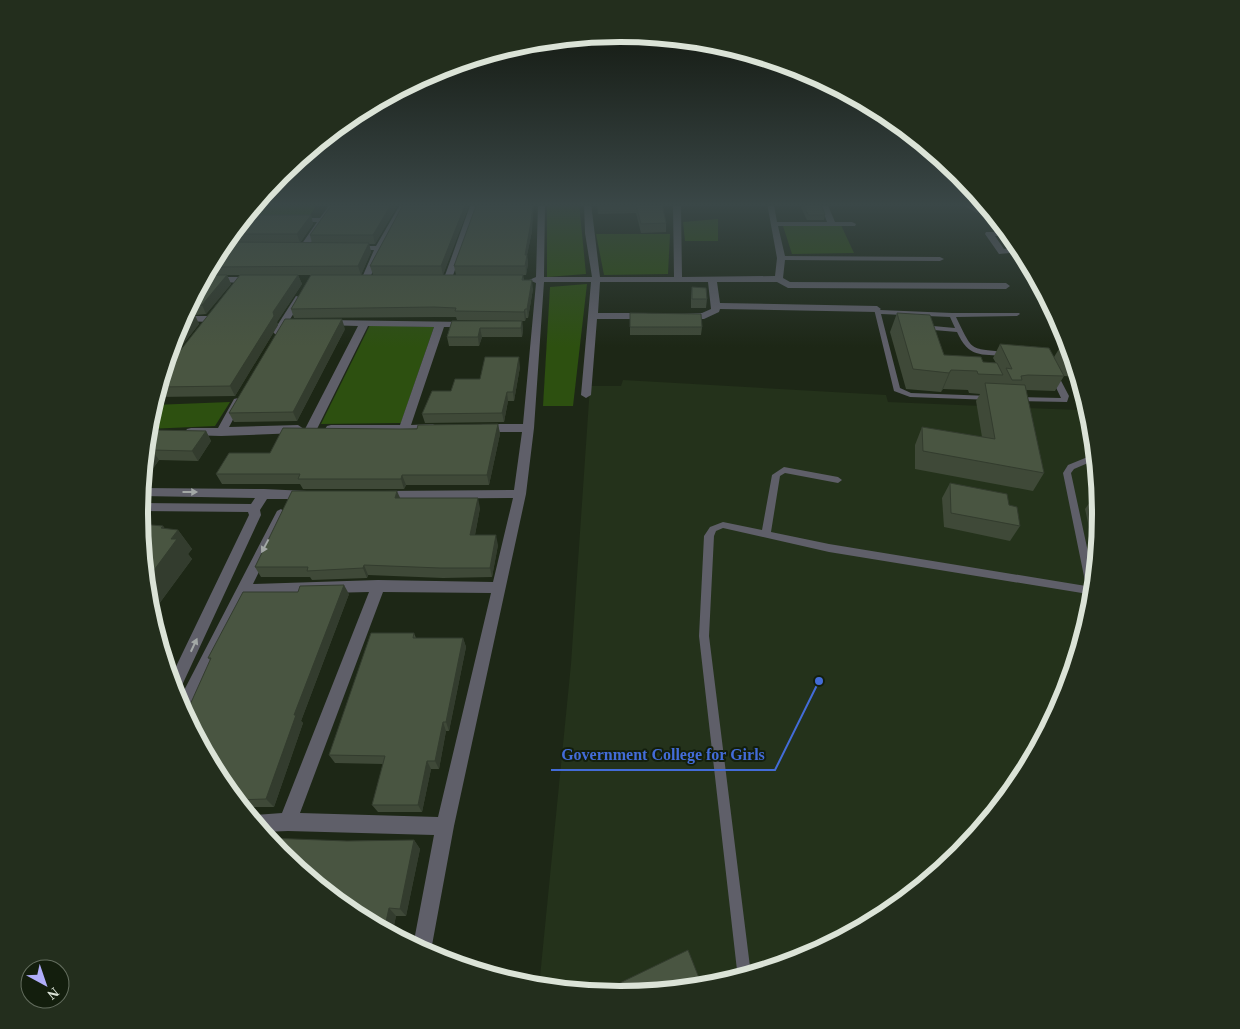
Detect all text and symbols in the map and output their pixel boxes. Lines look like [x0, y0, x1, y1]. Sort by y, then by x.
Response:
one-way arrow [182, 488, 198, 496]
one-way arrow [261, 539, 269, 553]
one-way arrow [190, 638, 198, 652]
callout: Government College for Girls [551, 739, 775, 770]
text: Government College for Girls [561, 746, 765, 764]
north arrow [20, 959, 70, 1009]
text: N [44, 985, 62, 1003]

